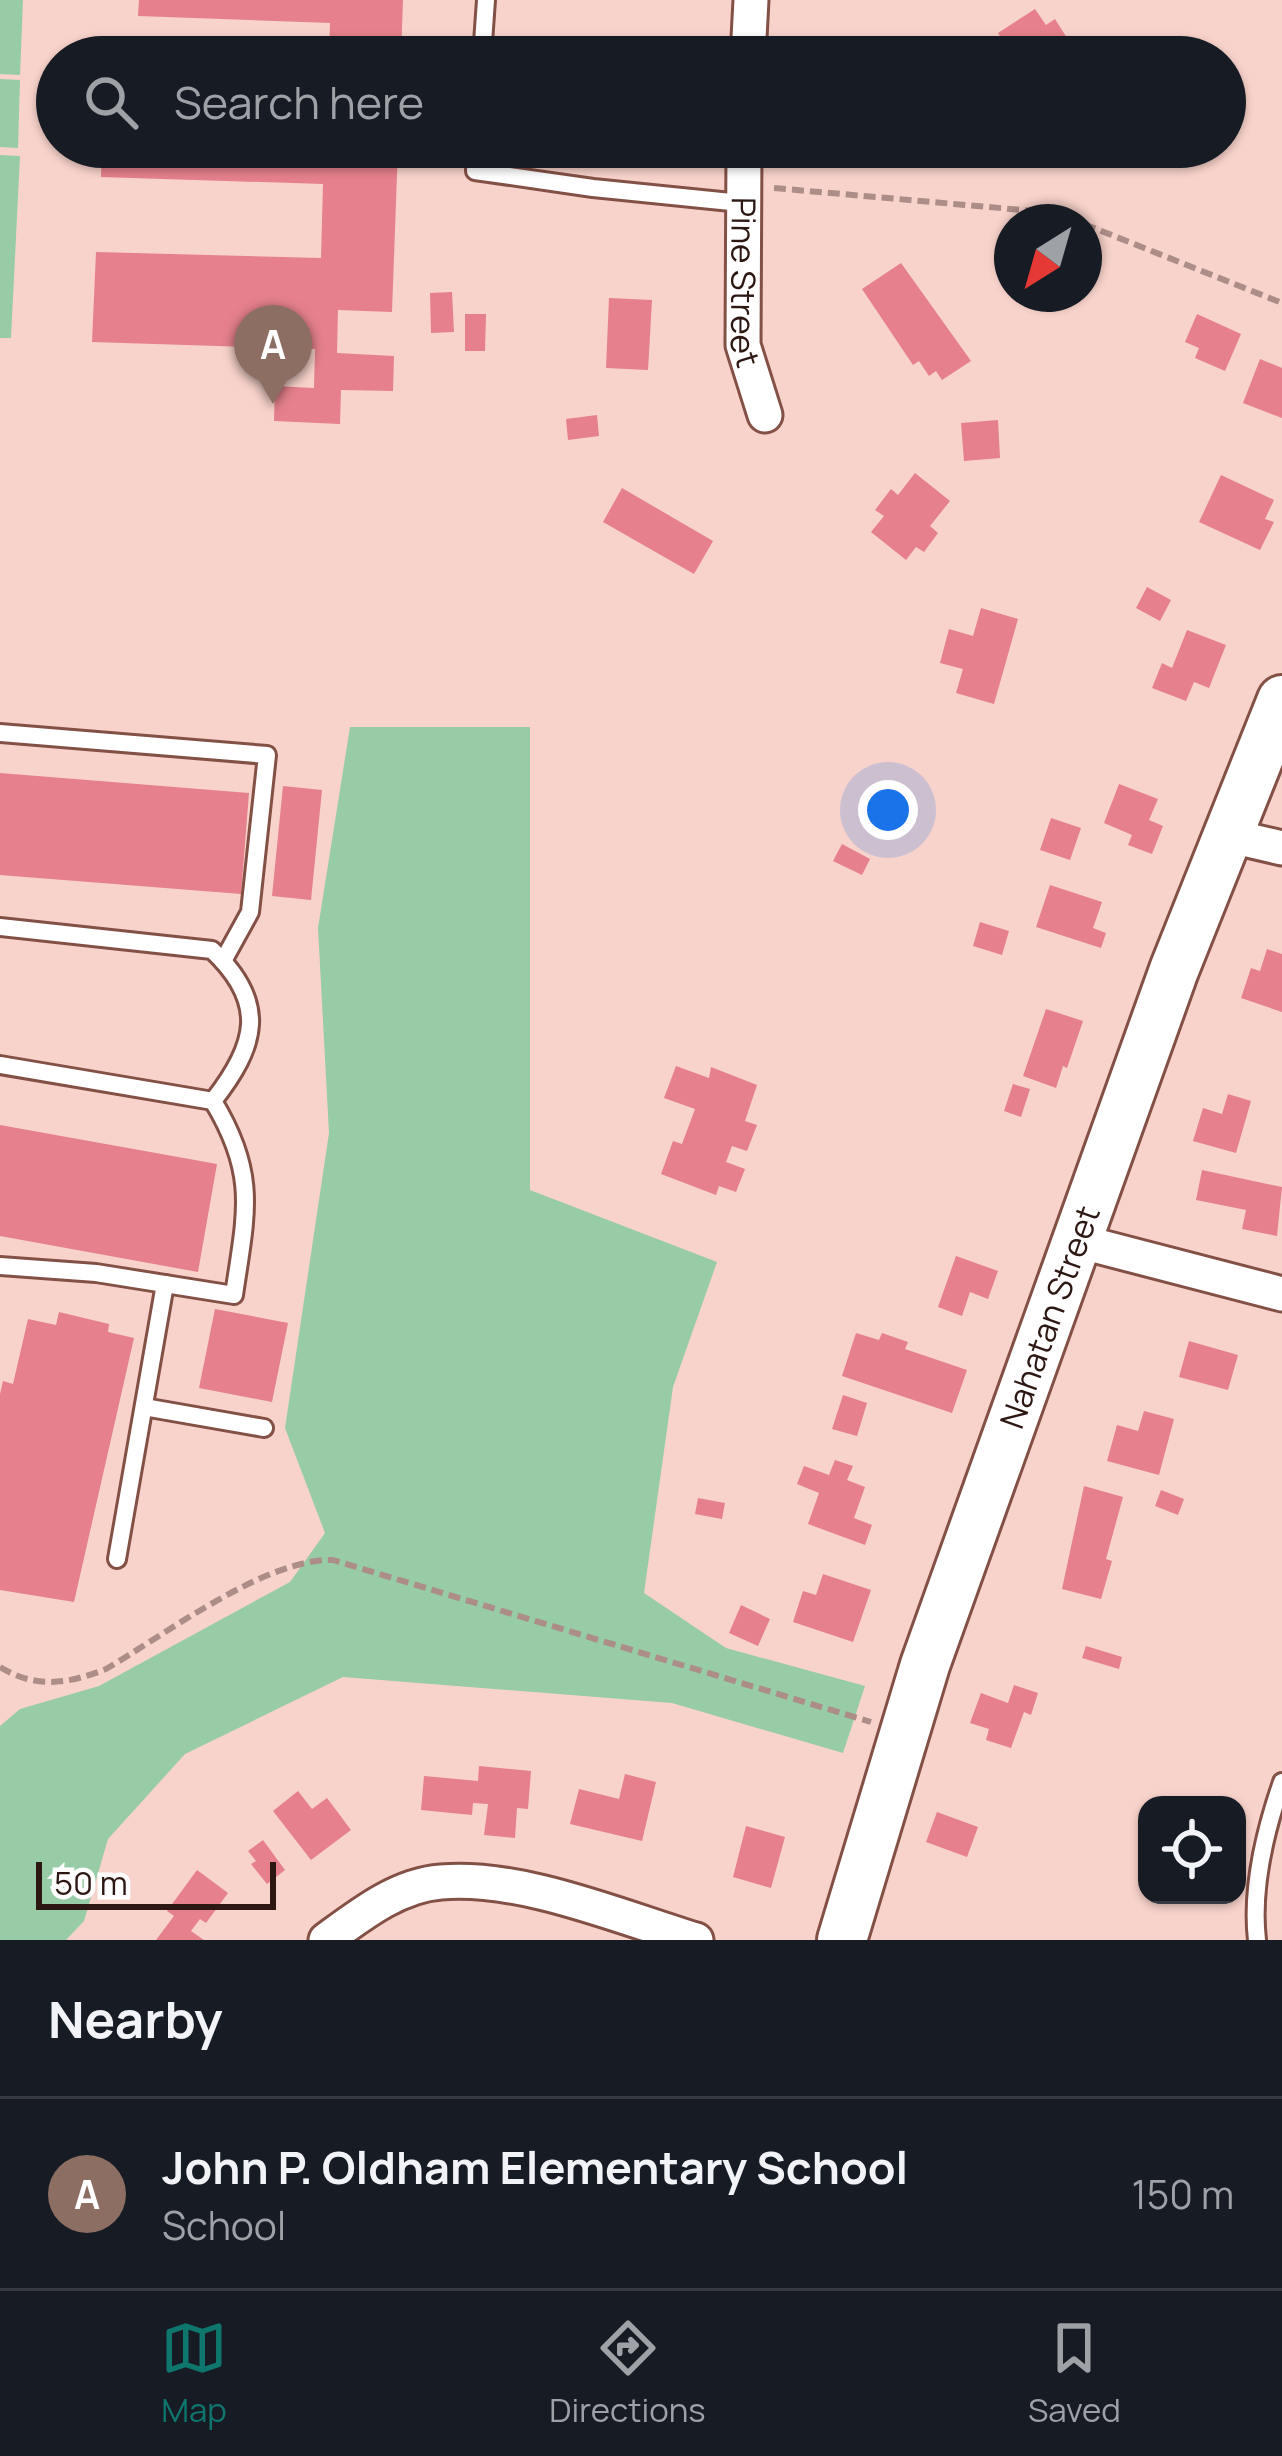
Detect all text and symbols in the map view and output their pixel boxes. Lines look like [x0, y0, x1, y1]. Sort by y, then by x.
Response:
search box [36, 36, 1246, 168]
icon: search [78, 69, 144, 135]
text: Search here [174, 71, 424, 133]
street label: Pine Street [721, 197, 772, 373]
north arrow [994, 204, 1102, 312]
pin: A [234, 305, 312, 404]
your location [858, 780, 918, 840]
street label: Nahatan Street [989, 1199, 1110, 1434]
map controls [1138, 1796, 1246, 1904]
button: locate [1138, 1796, 1246, 1904]
scale bar [36, 1856, 276, 1909]
text: 50 m [54, 1860, 128, 1905]
text: Nearby [48, 1984, 223, 2053]
text: John P. Oldham Elementary School [162, 2136, 908, 2198]
text: A [74, 2167, 100, 2221]
text: 150 m [1132, 2167, 1234, 2221]
text: School [162, 2198, 286, 2252]
tab: Map [161, 2315, 227, 2432]
tab: Directions [549, 2315, 706, 2432]
tab: Saved [1028, 2315, 1121, 2432]

